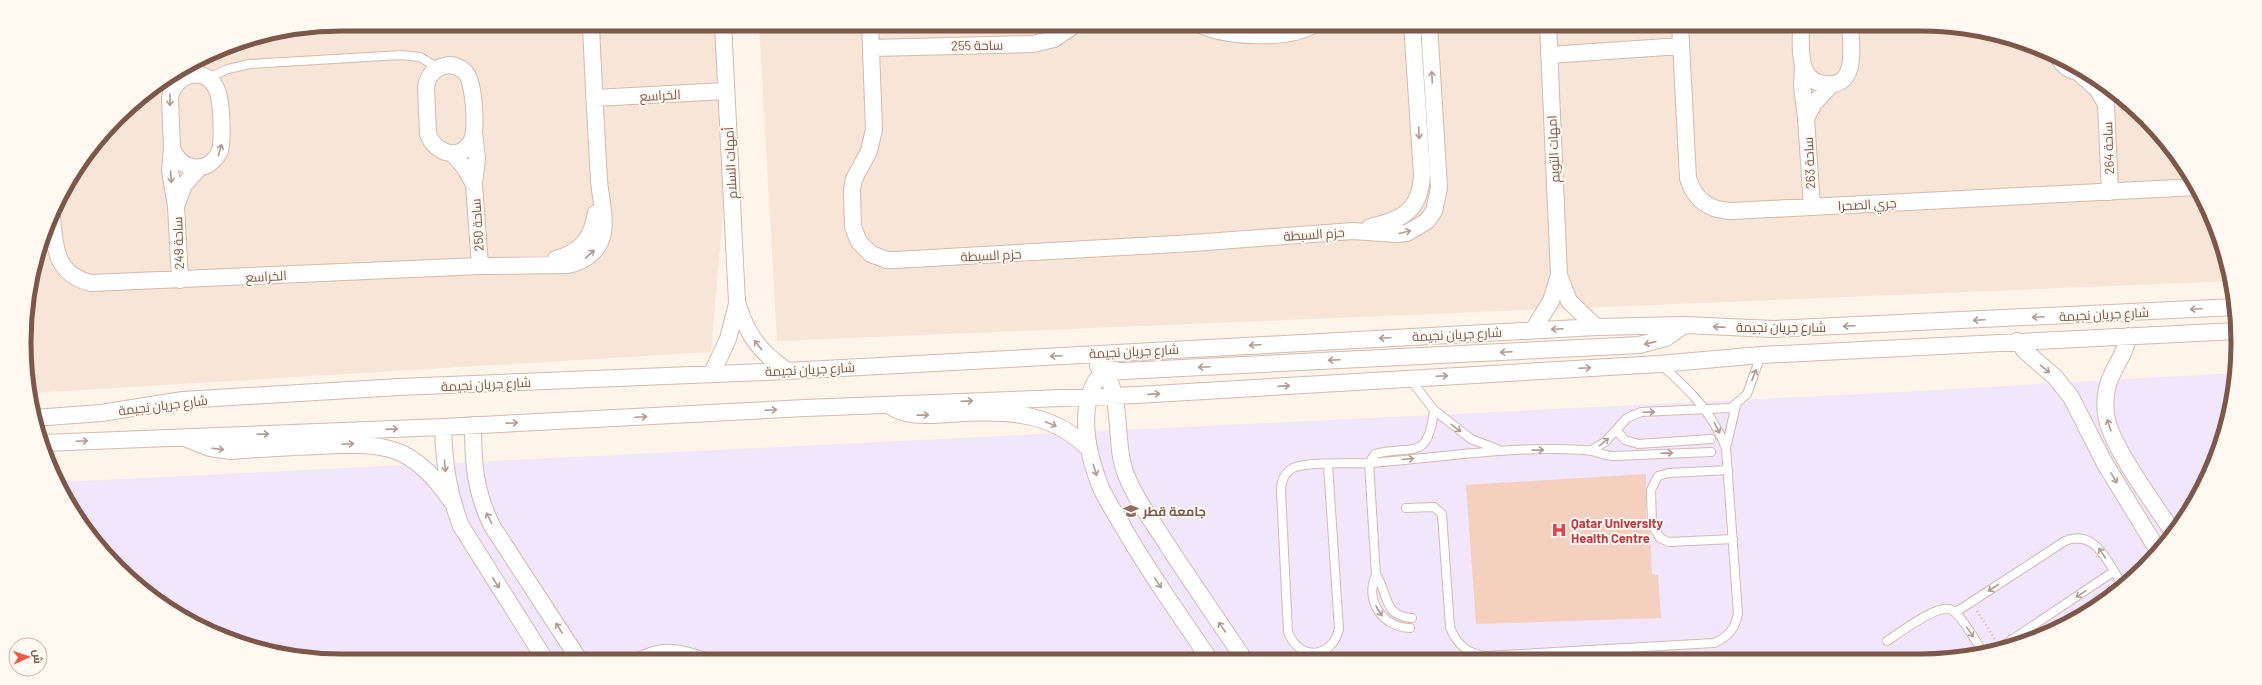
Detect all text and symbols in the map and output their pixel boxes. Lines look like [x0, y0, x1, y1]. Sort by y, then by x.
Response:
street label: ساحة 255 [951, 37, 1003, 53]
one-way arrow [1428, 71, 1436, 84]
street label: الخراسع [639, 86, 681, 105]
one-way arrow [167, 93, 174, 106]
street label: امهات التويم [1543, 115, 1565, 183]
street label: ساحة 264 [2099, 121, 2117, 175]
street label: أمهات السلام [720, 126, 742, 199]
one-way arrow [1415, 126, 1423, 139]
street label: ساحة 263 [1800, 136, 1818, 190]
one-way arrow [217, 143, 224, 156]
one-way arrow [167, 170, 174, 183]
street label: جري الصحرا [1837, 194, 1897, 217]
street label: ساحة 250 [467, 198, 487, 252]
street label: ساحة 249 [169, 216, 187, 270]
street label: حزم السبطة [1283, 224, 1345, 246]
one-way arrow [1398, 228, 1411, 236]
street label: حزم السبطة [960, 245, 1022, 267]
one-way arrow [585, 250, 595, 259]
street label: الخراسع [245, 267, 287, 286]
street label: شارع جريان نجيمة [2059, 304, 2149, 325]
one-way arrow [2190, 306, 2203, 313]
one-way arrow [2032, 314, 2045, 321]
one-way arrow [1973, 316, 1986, 324]
street label: شارع جريان نجيمة [1736, 319, 1826, 336]
one-way arrow [1843, 322, 1856, 330]
one-way arrow [1713, 323, 1726, 330]
street label: شارع جريان نجيمة [1412, 324, 1502, 345]
one-way arrow [1551, 325, 1564, 333]
one-way arrow [1379, 334, 1392, 342]
one-way arrow [753, 340, 762, 351]
one-way arrow [1644, 340, 1657, 348]
street label: شارع جريان نجيمة [1089, 341, 1179, 362]
one-way arrow [1249, 341, 1262, 348]
one-way arrow [1500, 348, 1513, 356]
one-way arrow [1050, 352, 1063, 359]
one-way arrow [1328, 357, 1341, 364]
street label: شارع جريان نجيمة [765, 359, 855, 380]
one-way arrow [1198, 363, 1211, 370]
one-way arrow [1578, 364, 1591, 371]
one-way arrow [2040, 364, 2051, 373]
one-way arrow [1751, 369, 1759, 381]
one-way arrow [1435, 373, 1448, 380]
street label: شارع جريان نجيمة [441, 374, 531, 395]
one-way arrow [1277, 382, 1290, 389]
one-way arrow [1147, 390, 1160, 398]
street label: شارع جريان نجيمة [117, 392, 209, 419]
one-way arrow [960, 397, 973, 405]
one-way arrow [764, 406, 777, 413]
one-way arrow [1642, 408, 1655, 416]
one-way arrow [916, 412, 929, 419]
one-way arrow [634, 413, 647, 420]
one-way arrow [2105, 419, 2112, 432]
one-way arrow [505, 420, 518, 427]
one-way arrow [1045, 421, 1057, 428]
one-way arrow [1714, 422, 1722, 434]
one-way arrow [1450, 423, 1461, 432]
one-way arrow [385, 425, 398, 432]
one-way arrow [256, 430, 269, 437]
one-way arrow [1599, 437, 1610, 446]
one-way arrow [75, 438, 88, 445]
one-way arrow [341, 441, 354, 448]
one-way arrow [211, 445, 224, 453]
one-way arrow [1531, 446, 1544, 454]
one-way arrow [1660, 449, 1673, 457]
one-way arrow [1401, 456, 1414, 463]
one-way arrow [441, 459, 448, 472]
one-way arrow [1092, 463, 1099, 476]
one-way arrow [2110, 472, 2118, 484]
school or university icon: جامعة قطر [1122, 502, 1140, 520]
place label: جامعة قطر [1142, 503, 1206, 519]
one-way arrow [485, 513, 492, 525]
place label: Qatar University Health Centre [1571, 515, 1663, 546]
hospital icon: Qatar University Health Centre [1550, 521, 1568, 539]
one-way arrow [2097, 548, 2106, 559]
one-way arrow [492, 577, 500, 588]
one-way arrow [1154, 577, 1162, 588]
one-way arrow [1987, 584, 1998, 592]
one-way arrow [2076, 590, 2087, 598]
one-way arrow [1375, 605, 1383, 617]
one-way arrow [1218, 621, 1226, 633]
one-way arrow [555, 623, 563, 634]
one-way arrow [1966, 626, 1974, 637]
north arrow [8, 637, 48, 677]
text: ش [31, 649, 45, 664]

